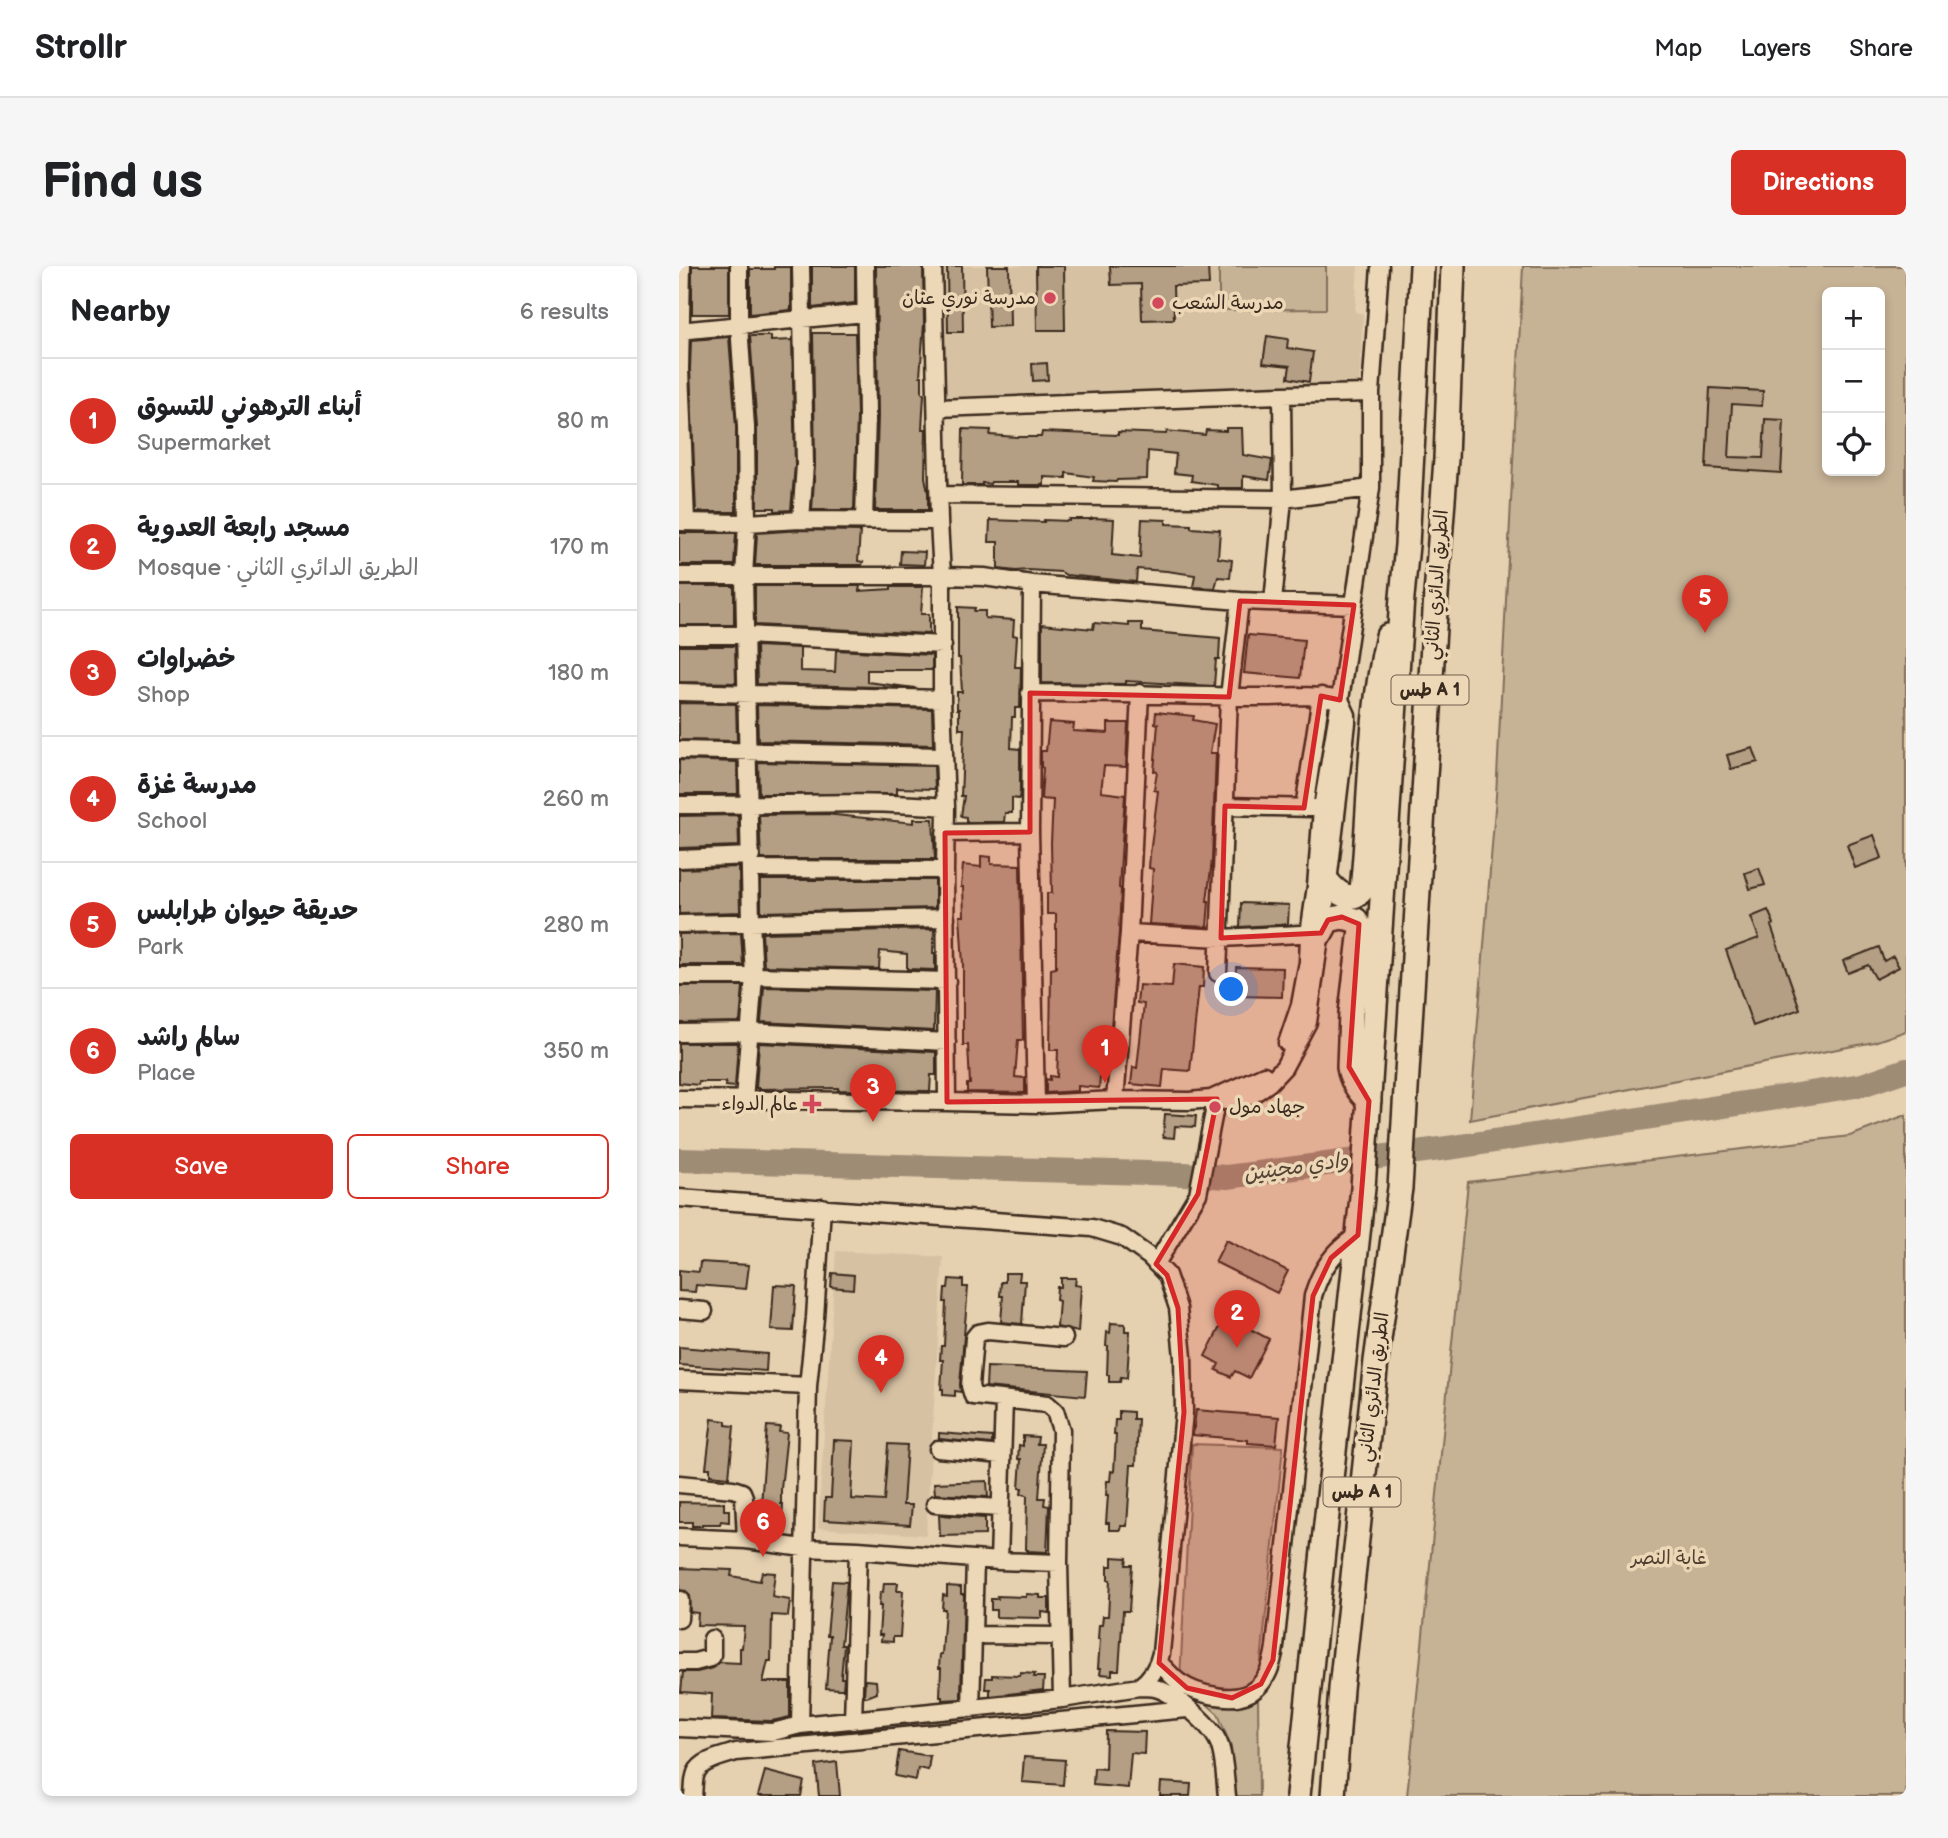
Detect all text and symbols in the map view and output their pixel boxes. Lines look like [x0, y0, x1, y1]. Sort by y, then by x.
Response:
text: Strollr [35, 28, 127, 68]
text: Map [1654, 34, 1702, 63]
text: Layers [1740, 34, 1811, 63]
text: Share [1849, 34, 1913, 63]
button: Directions [1731, 150, 1906, 215]
text: Find us [42, 153, 203, 212]
place label: مدرسة نوري عنان [902, 287, 1036, 312]
map controls [1822, 287, 1885, 476]
button: + [1822, 287, 1885, 350]
marker: مدرسة نوري عنان [1042, 290, 1058, 306]
place label: مدرسة الشعب [1172, 292, 1284, 315]
text: Nearby [70, 294, 170, 330]
marker: مدرسة الشعب [1150, 295, 1166, 311]
text: 6 results [520, 298, 609, 326]
button: − [1822, 350, 1885, 413]
text: أبناء الترهوني للتسوق [137, 392, 361, 423]
text: 1 [88, 407, 98, 435]
text: 80 m [557, 407, 609, 435]
button: locate [1822, 413, 1885, 476]
text: Supermarket [137, 429, 271, 457]
street label: الطريق الدائري الثاني [1420, 509, 1458, 661]
text: مسجد رابعة العدوية [137, 513, 350, 544]
text: 2 [86, 533, 100, 561]
text: 170 m [550, 533, 609, 561]
text: Mosque · الطريق الدائري الثاني [137, 554, 419, 582]
pin: 5 [1682, 575, 1728, 633]
text: خضراوات [137, 644, 236, 675]
text: 3 [86, 659, 100, 687]
text: 180 m [548, 659, 609, 687]
road number: طس A 1 [1391, 676, 1469, 704]
text: Shop [137, 681, 190, 709]
text: مدرسة غزة [137, 770, 257, 801]
text: 4 [86, 785, 100, 813]
text: 260 m [543, 785, 609, 813]
text: School [137, 807, 207, 835]
text: حديقة حيوان طرابلس [137, 896, 358, 927]
text: 5 [86, 911, 100, 939]
text: 280 m [543, 911, 609, 939]
text: Park [137, 933, 183, 961]
your location [1214, 972, 1248, 1006]
text: سالم راشد [137, 1022, 240, 1053]
pin: 1 [1082, 1025, 1128, 1083]
text: 6 [86, 1037, 100, 1065]
text: 350 m [543, 1037, 609, 1065]
text: Place [137, 1059, 195, 1087]
pin: 3 [850, 1064, 896, 1122]
place label: عالم الدواء [722, 1093, 798, 1118]
marker: عالم الدواء [804, 1096, 820, 1112]
place label: جهاد مول [1229, 1096, 1305, 1119]
marker: جهاد مول [1207, 1099, 1223, 1115]
button: Save [70, 1134, 333, 1199]
button: Share [347, 1134, 609, 1199]
water label: وادي مجينين [1242, 1147, 1351, 1189]
pin: 2 [1214, 1290, 1260, 1348]
street label: الطريق الدائري الثاني [1353, 1311, 1399, 1464]
pin: 4 [858, 1335, 904, 1393]
road number: طس A 1 [1323, 1478, 1401, 1506]
pin: 6 [740, 1499, 786, 1557]
park label: غابة النصر [1629, 1547, 1707, 1570]

